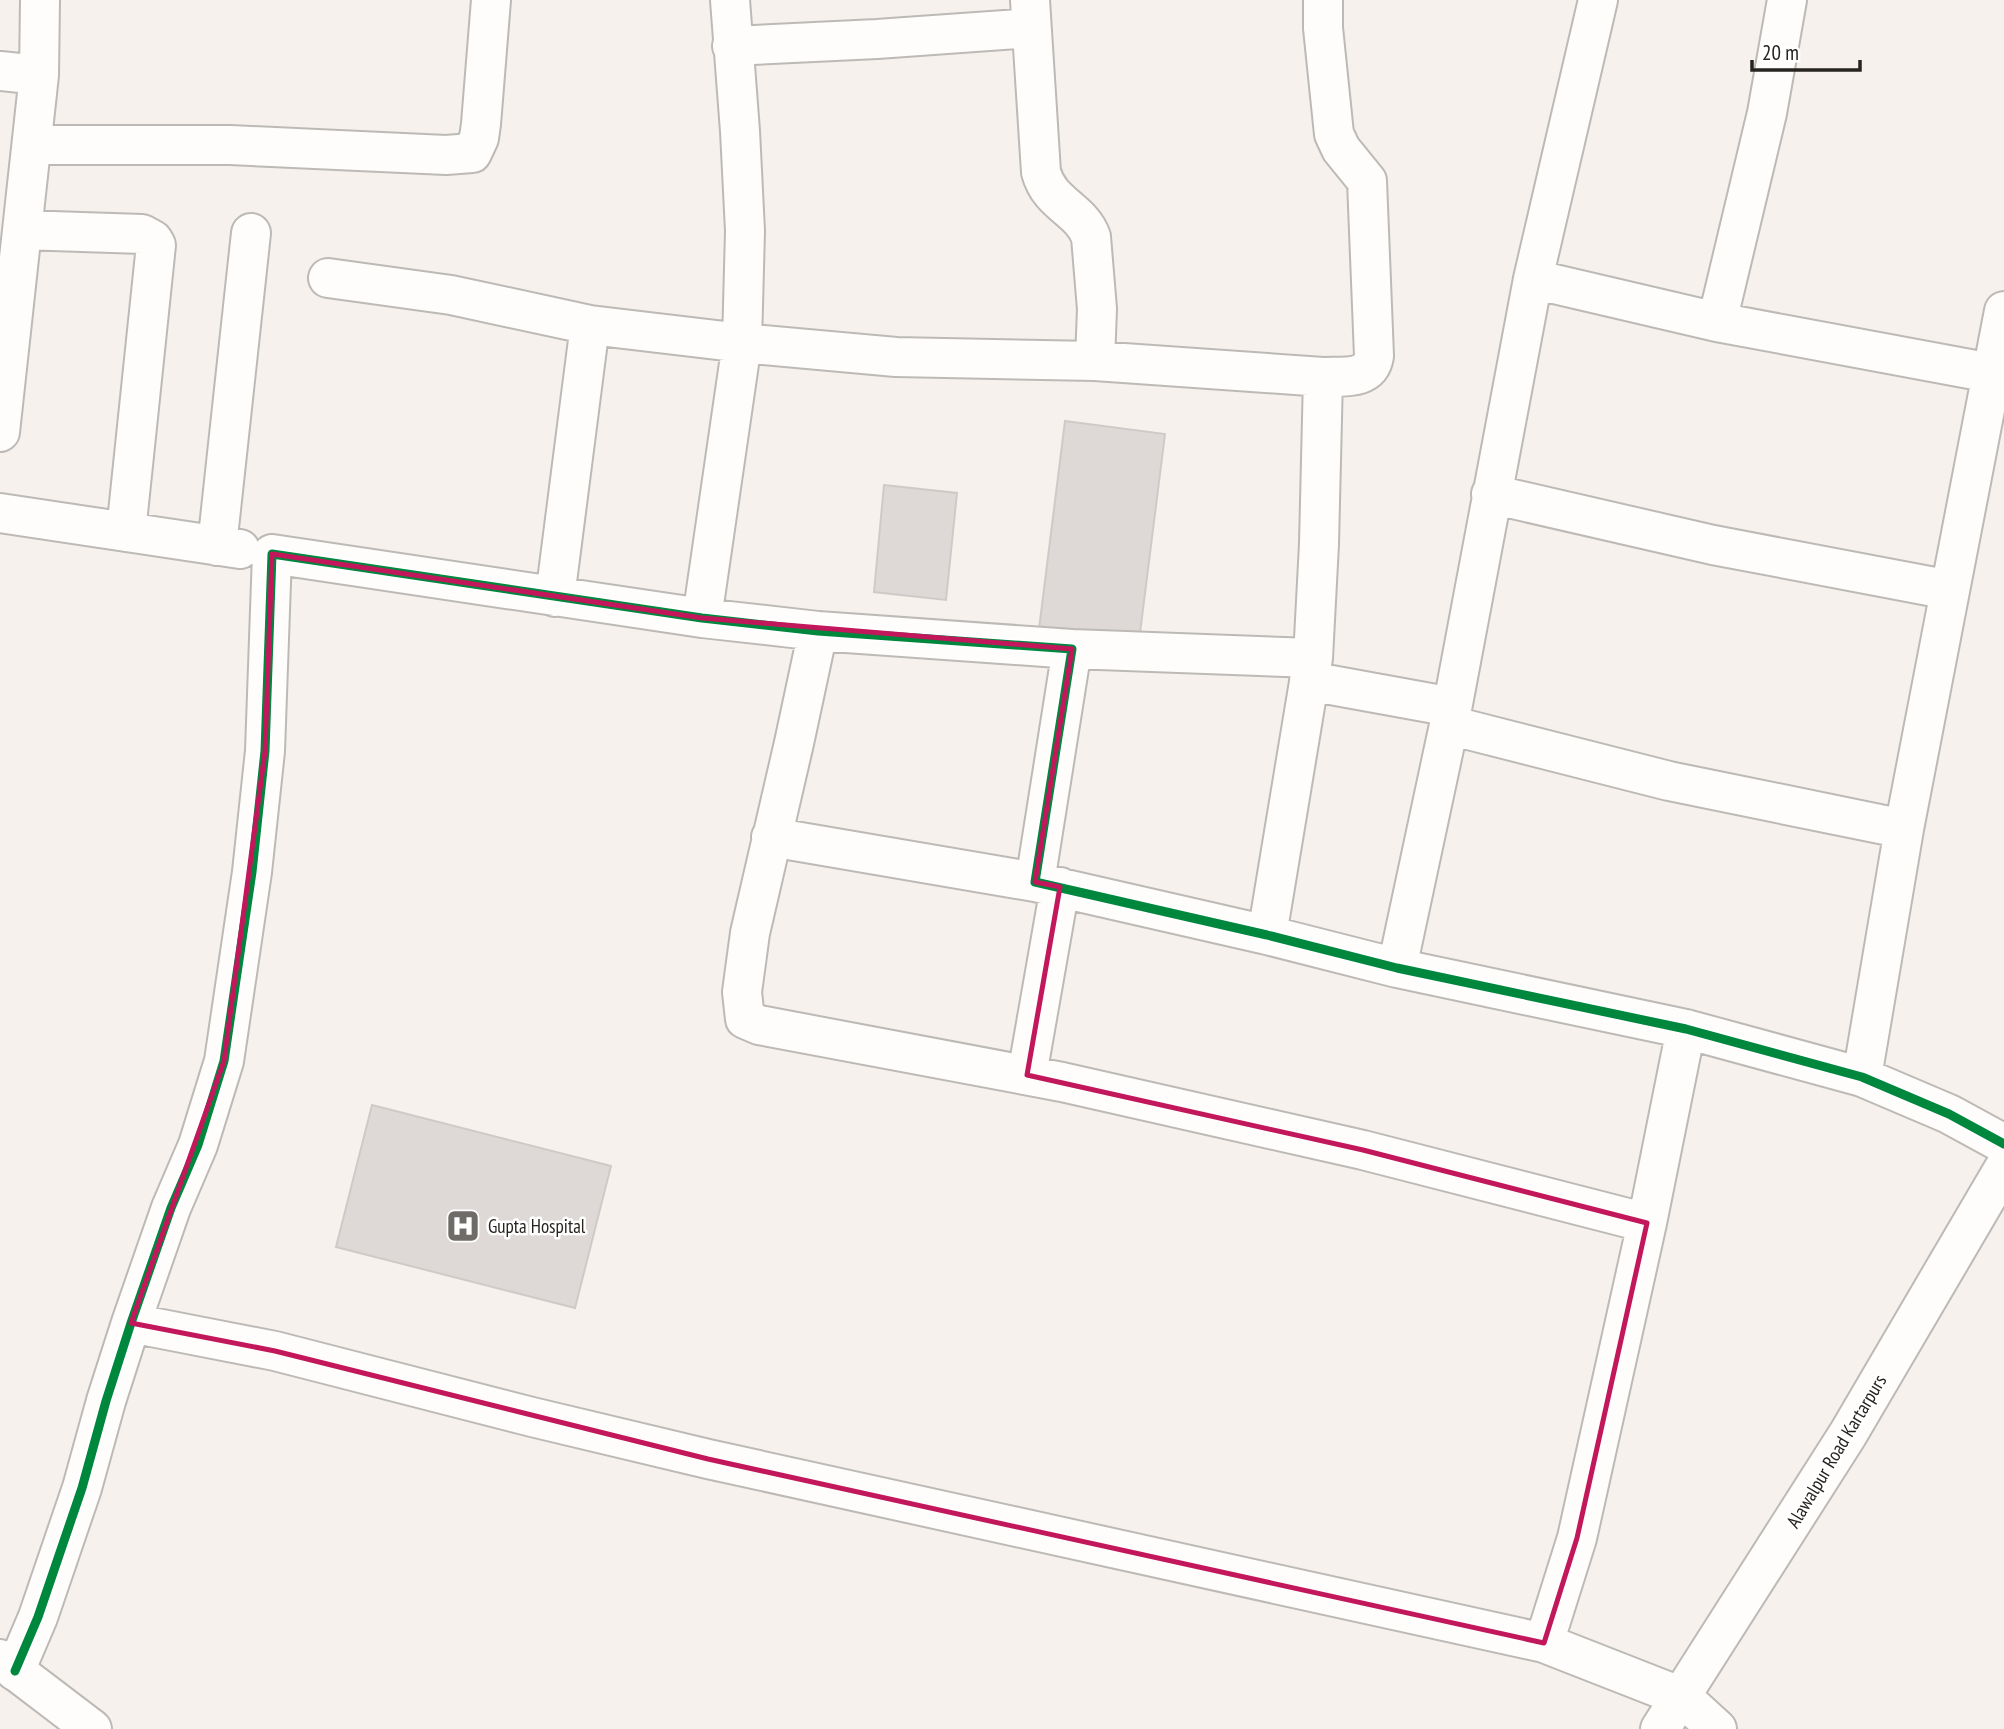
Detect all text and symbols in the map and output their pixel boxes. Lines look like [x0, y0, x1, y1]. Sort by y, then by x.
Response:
scale bar [1752, 28, 1860, 72]
text: 20 m [1762, 39, 1799, 66]
hospital icon: Gupta Hospital [444, 1207, 482, 1245]
place label: Gupta Hospital [488, 1214, 586, 1238]
street label: Alawalpur Road Kartarpurs [1781, 1370, 1891, 1532]

